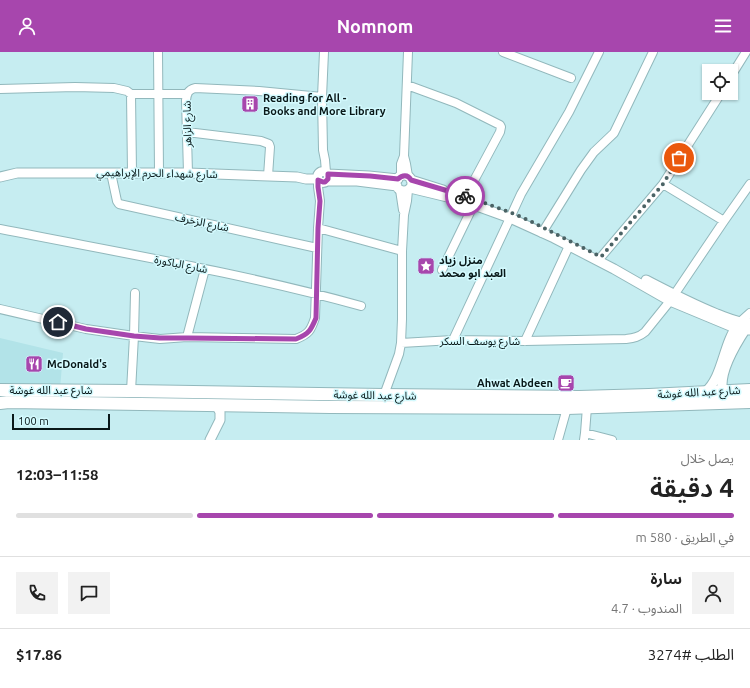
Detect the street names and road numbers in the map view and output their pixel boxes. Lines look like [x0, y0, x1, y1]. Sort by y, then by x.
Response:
street label: شارع الزاهر [181, 100, 195, 149]
street label: شارع شهداء الحرم الإبراهيمي [96, 166, 218, 184]
street label: شارع الزخرف [174, 210, 230, 236]
street label: شارع الباكورة [153, 253, 209, 277]
street label: شارع يوسف السكر [439, 335, 521, 349]
street label: شارع عبد الله غوشة [10, 384, 93, 398]
street label: شارع عبد الله غوشة [657, 384, 741, 402]
street label: شارع عبد الله غوشة [333, 388, 417, 404]

